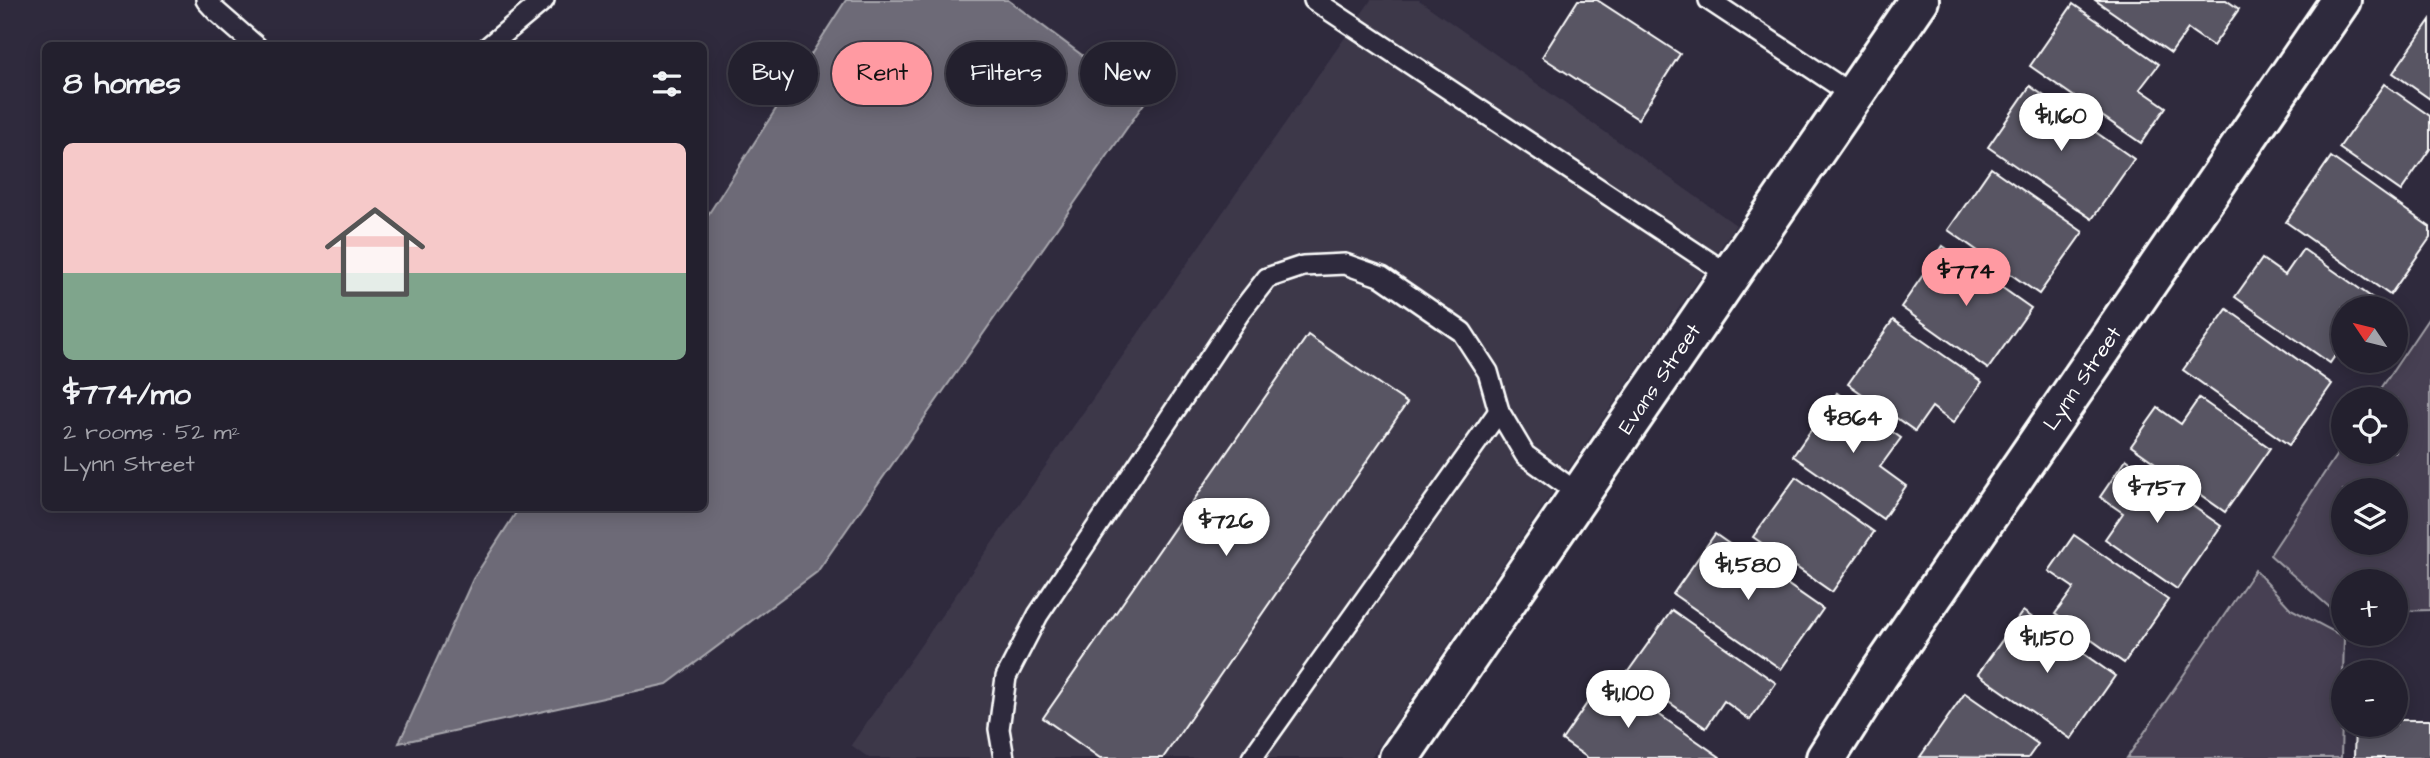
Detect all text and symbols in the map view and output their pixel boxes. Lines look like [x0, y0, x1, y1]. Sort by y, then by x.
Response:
chip: Buy [728, 42, 818, 105]
chip: Rent [832, 42, 932, 105]
chip: Filters [946, 42, 1066, 105]
chip: New [1080, 42, 1176, 105]
text: 8 homes [63, 63, 181, 105]
icon: filters [648, 65, 686, 103]
pin: $1,160 [2004, 94, 2118, 153]
text: $1,160 [2035, 100, 2087, 132]
icon: home [312, 189, 438, 315]
pin: $774 [1925, 248, 2007, 308]
text: $774 [1938, 255, 1994, 287]
north arrow [2331, 296, 2408, 373]
map controls [2331, 296, 2408, 737]
street label: Evans Street [1611, 317, 1708, 440]
street label: Lynn Street [2036, 320, 2129, 436]
text: $774/mo [63, 374, 191, 416]
button: locate [2331, 387, 2408, 464]
pin: $864 [1812, 396, 1894, 455]
text: $864 [1824, 402, 1882, 434]
text: 2 rooms · 52 m² [63, 416, 240, 448]
text: Lynn Street [63, 448, 195, 480]
pin: $757 [2116, 466, 2198, 525]
text: $757 [2128, 472, 2186, 504]
button: layers [2331, 478, 2408, 555]
pin: $726 [1185, 498, 1267, 558]
text: $726 [1199, 505, 1253, 537]
pin: $1,580 [1691, 542, 1805, 602]
text: $1,580 [1715, 549, 1781, 581]
button: + [2331, 569, 2408, 646]
pin: $1,150 [1990, 616, 2104, 675]
text: $1,150 [2020, 622, 2074, 654]
button: − [2331, 660, 2408, 737]
pin: $1,100 [1571, 670, 1685, 730]
text: $1,100 [1602, 677, 1654, 709]

